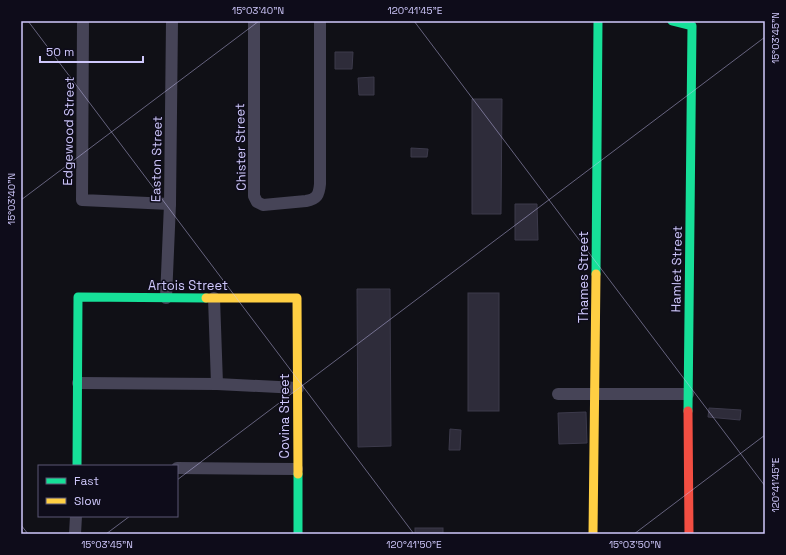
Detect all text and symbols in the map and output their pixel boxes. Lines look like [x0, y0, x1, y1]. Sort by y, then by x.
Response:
text: 15°03'40"N [232, 4, 284, 17]
text: 120°41'45"E [388, 4, 443, 17]
text: 15°03'45"N [769, 12, 782, 64]
scale bar [40, 38, 143, 64]
text: 50 m [46, 44, 74, 60]
street label: Edgewood Street [59, 76, 78, 186]
street label: Chister Street [231, 103, 250, 191]
street label: Easton Street [147, 116, 166, 202]
text: 15°03'40"N [5, 173, 18, 225]
street label: Hamlet Street [667, 225, 686, 313]
street label: Thames Street [575, 231, 592, 323]
street label: Artois Street [148, 277, 228, 294]
street label: Covina Street [276, 374, 293, 458]
text: 120°41'45"E [769, 457, 782, 512]
legend [38, 465, 178, 517]
text: Fast [74, 473, 99, 489]
text: Slow [74, 493, 101, 509]
text: 15°03'45"N [81, 538, 133, 551]
text: 120°41'50"E [386, 538, 442, 551]
text: 15°03'50"N [609, 538, 661, 551]

